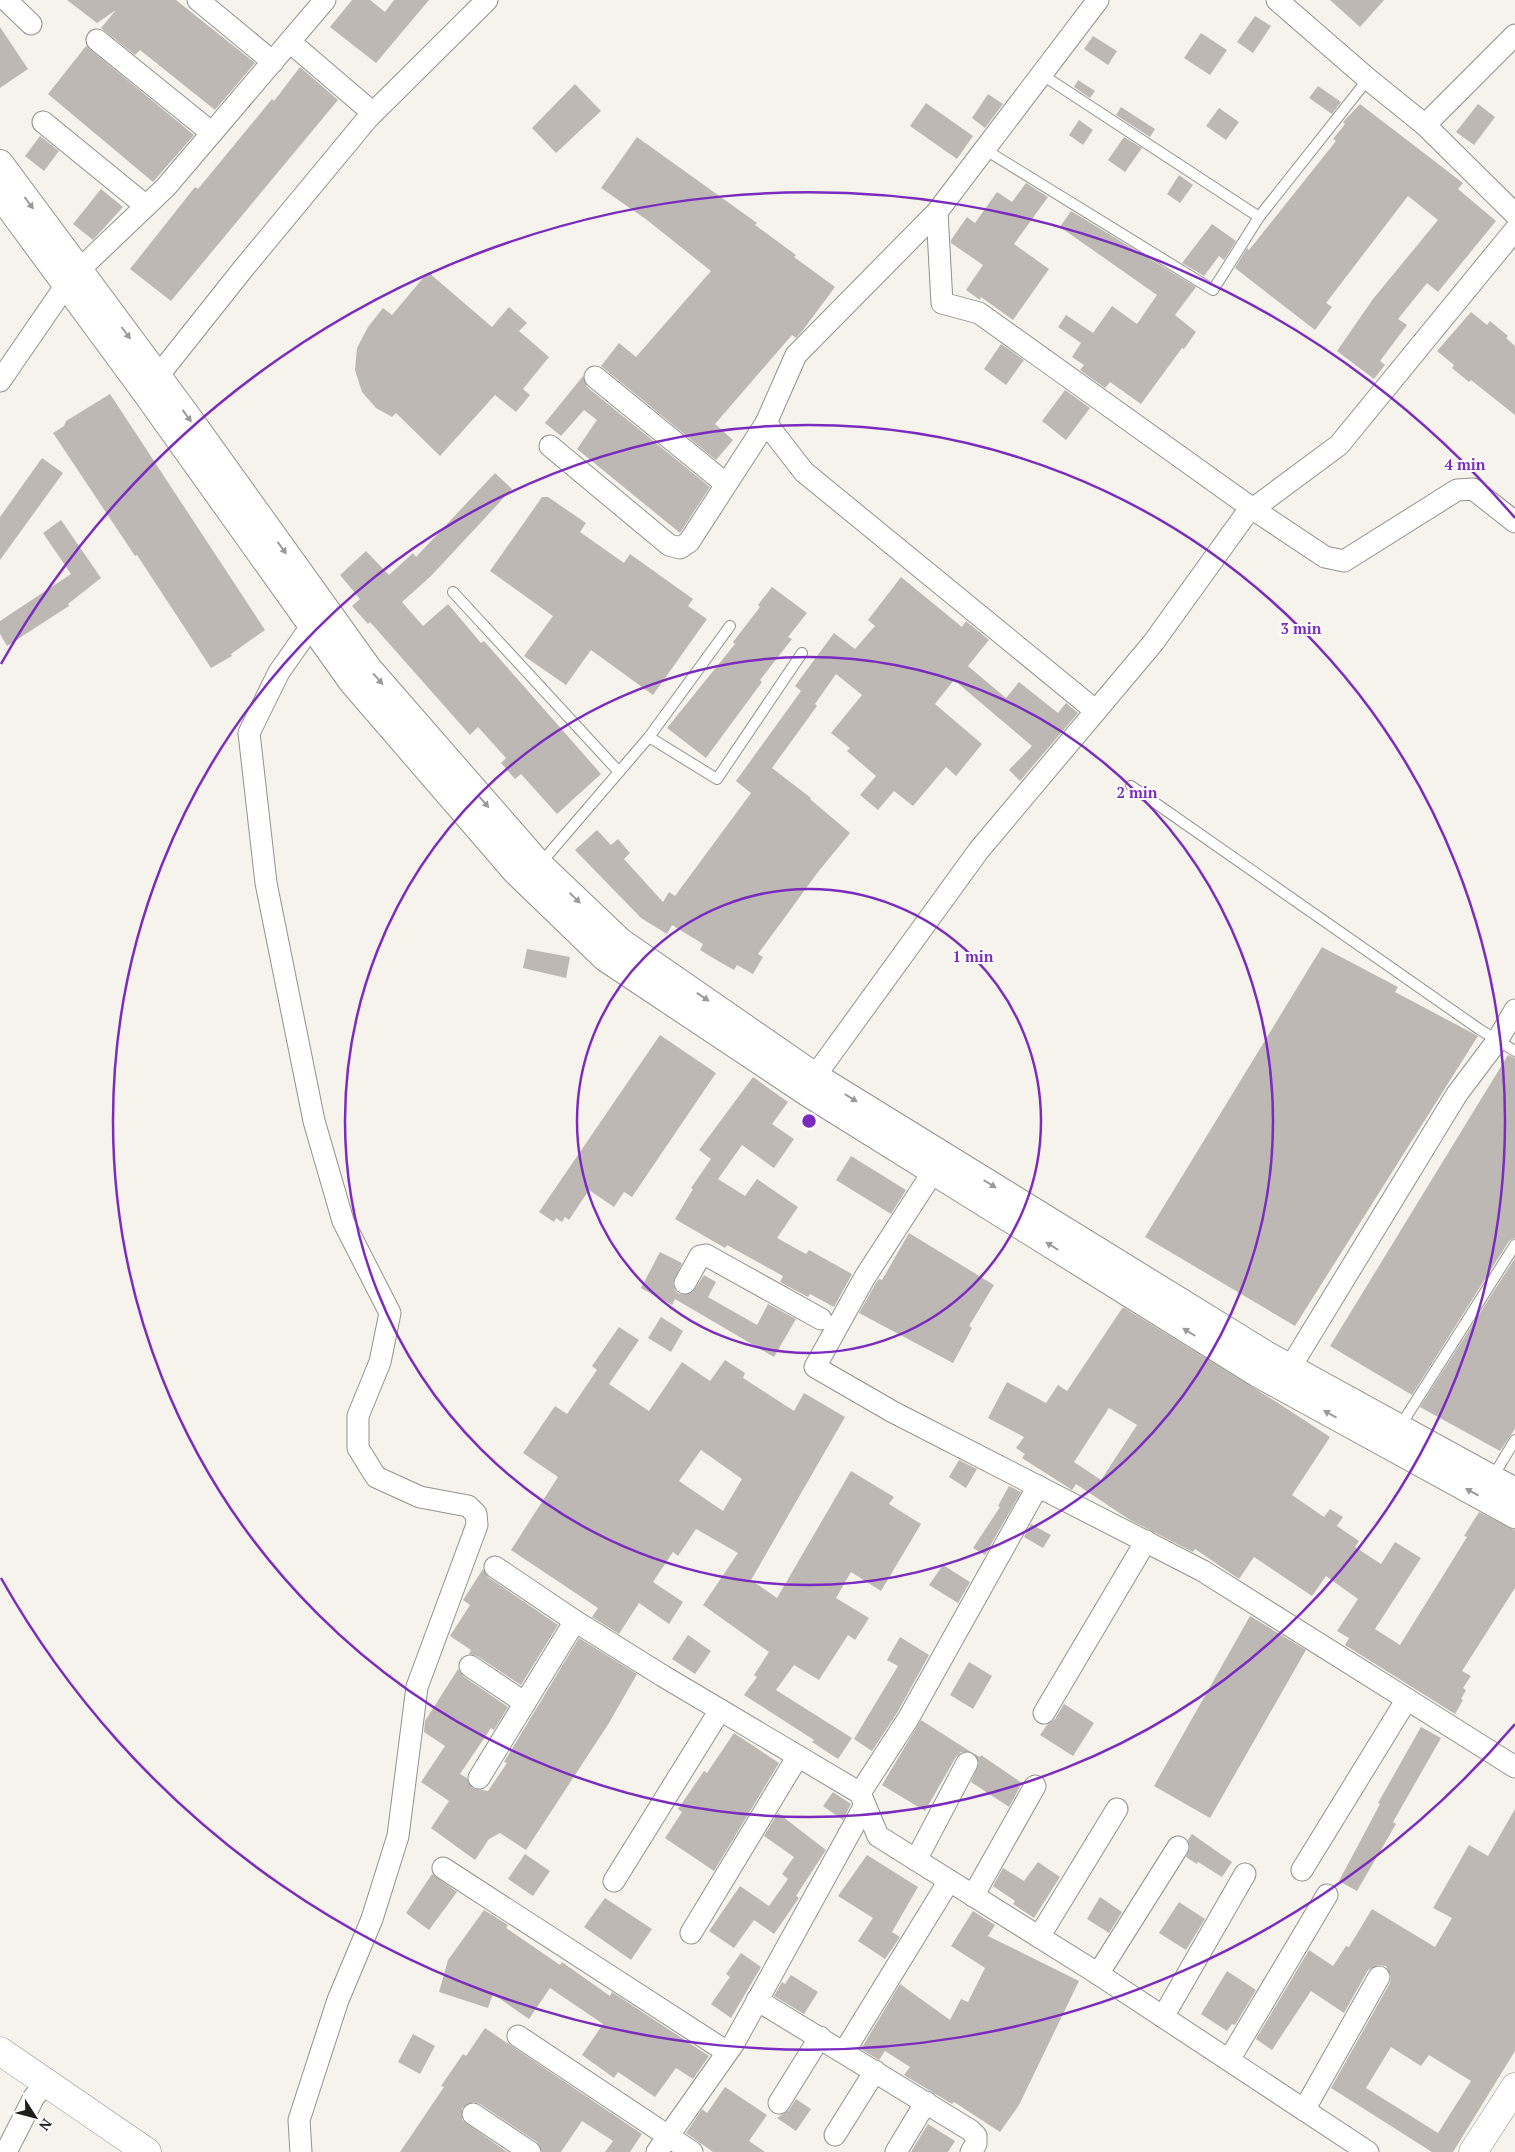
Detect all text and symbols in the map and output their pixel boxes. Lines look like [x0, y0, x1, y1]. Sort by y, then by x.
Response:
one-way arrow [24, 196, 34, 209]
one-way arrow [121, 326, 131, 340]
one-way arrow [182, 409, 192, 423]
text: 4 min [1444, 454, 1486, 474]
one-way arrow [277, 541, 287, 555]
text: 3 min [1280, 618, 1322, 638]
one-way arrow [372, 672, 383, 685]
text: 2 min [1116, 782, 1158, 802]
one-way arrow [479, 795, 490, 808]
one-way arrow [568, 892, 580, 904]
text: 1 min [952, 946, 994, 966]
one-way arrow [696, 992, 710, 1002]
one-way arrow [845, 1094, 858, 1103]
centre of rings [800, 1112, 818, 1130]
one-way arrow [983, 1179, 996, 1188]
one-way arrow [1045, 1241, 1058, 1250]
one-way arrow [1183, 1327, 1196, 1336]
one-way arrow [1323, 1409, 1336, 1418]
one-way arrow [1465, 1488, 1480, 1496]
north arrow [10, 2092, 60, 2142]
text: N [35, 2115, 57, 2135]

